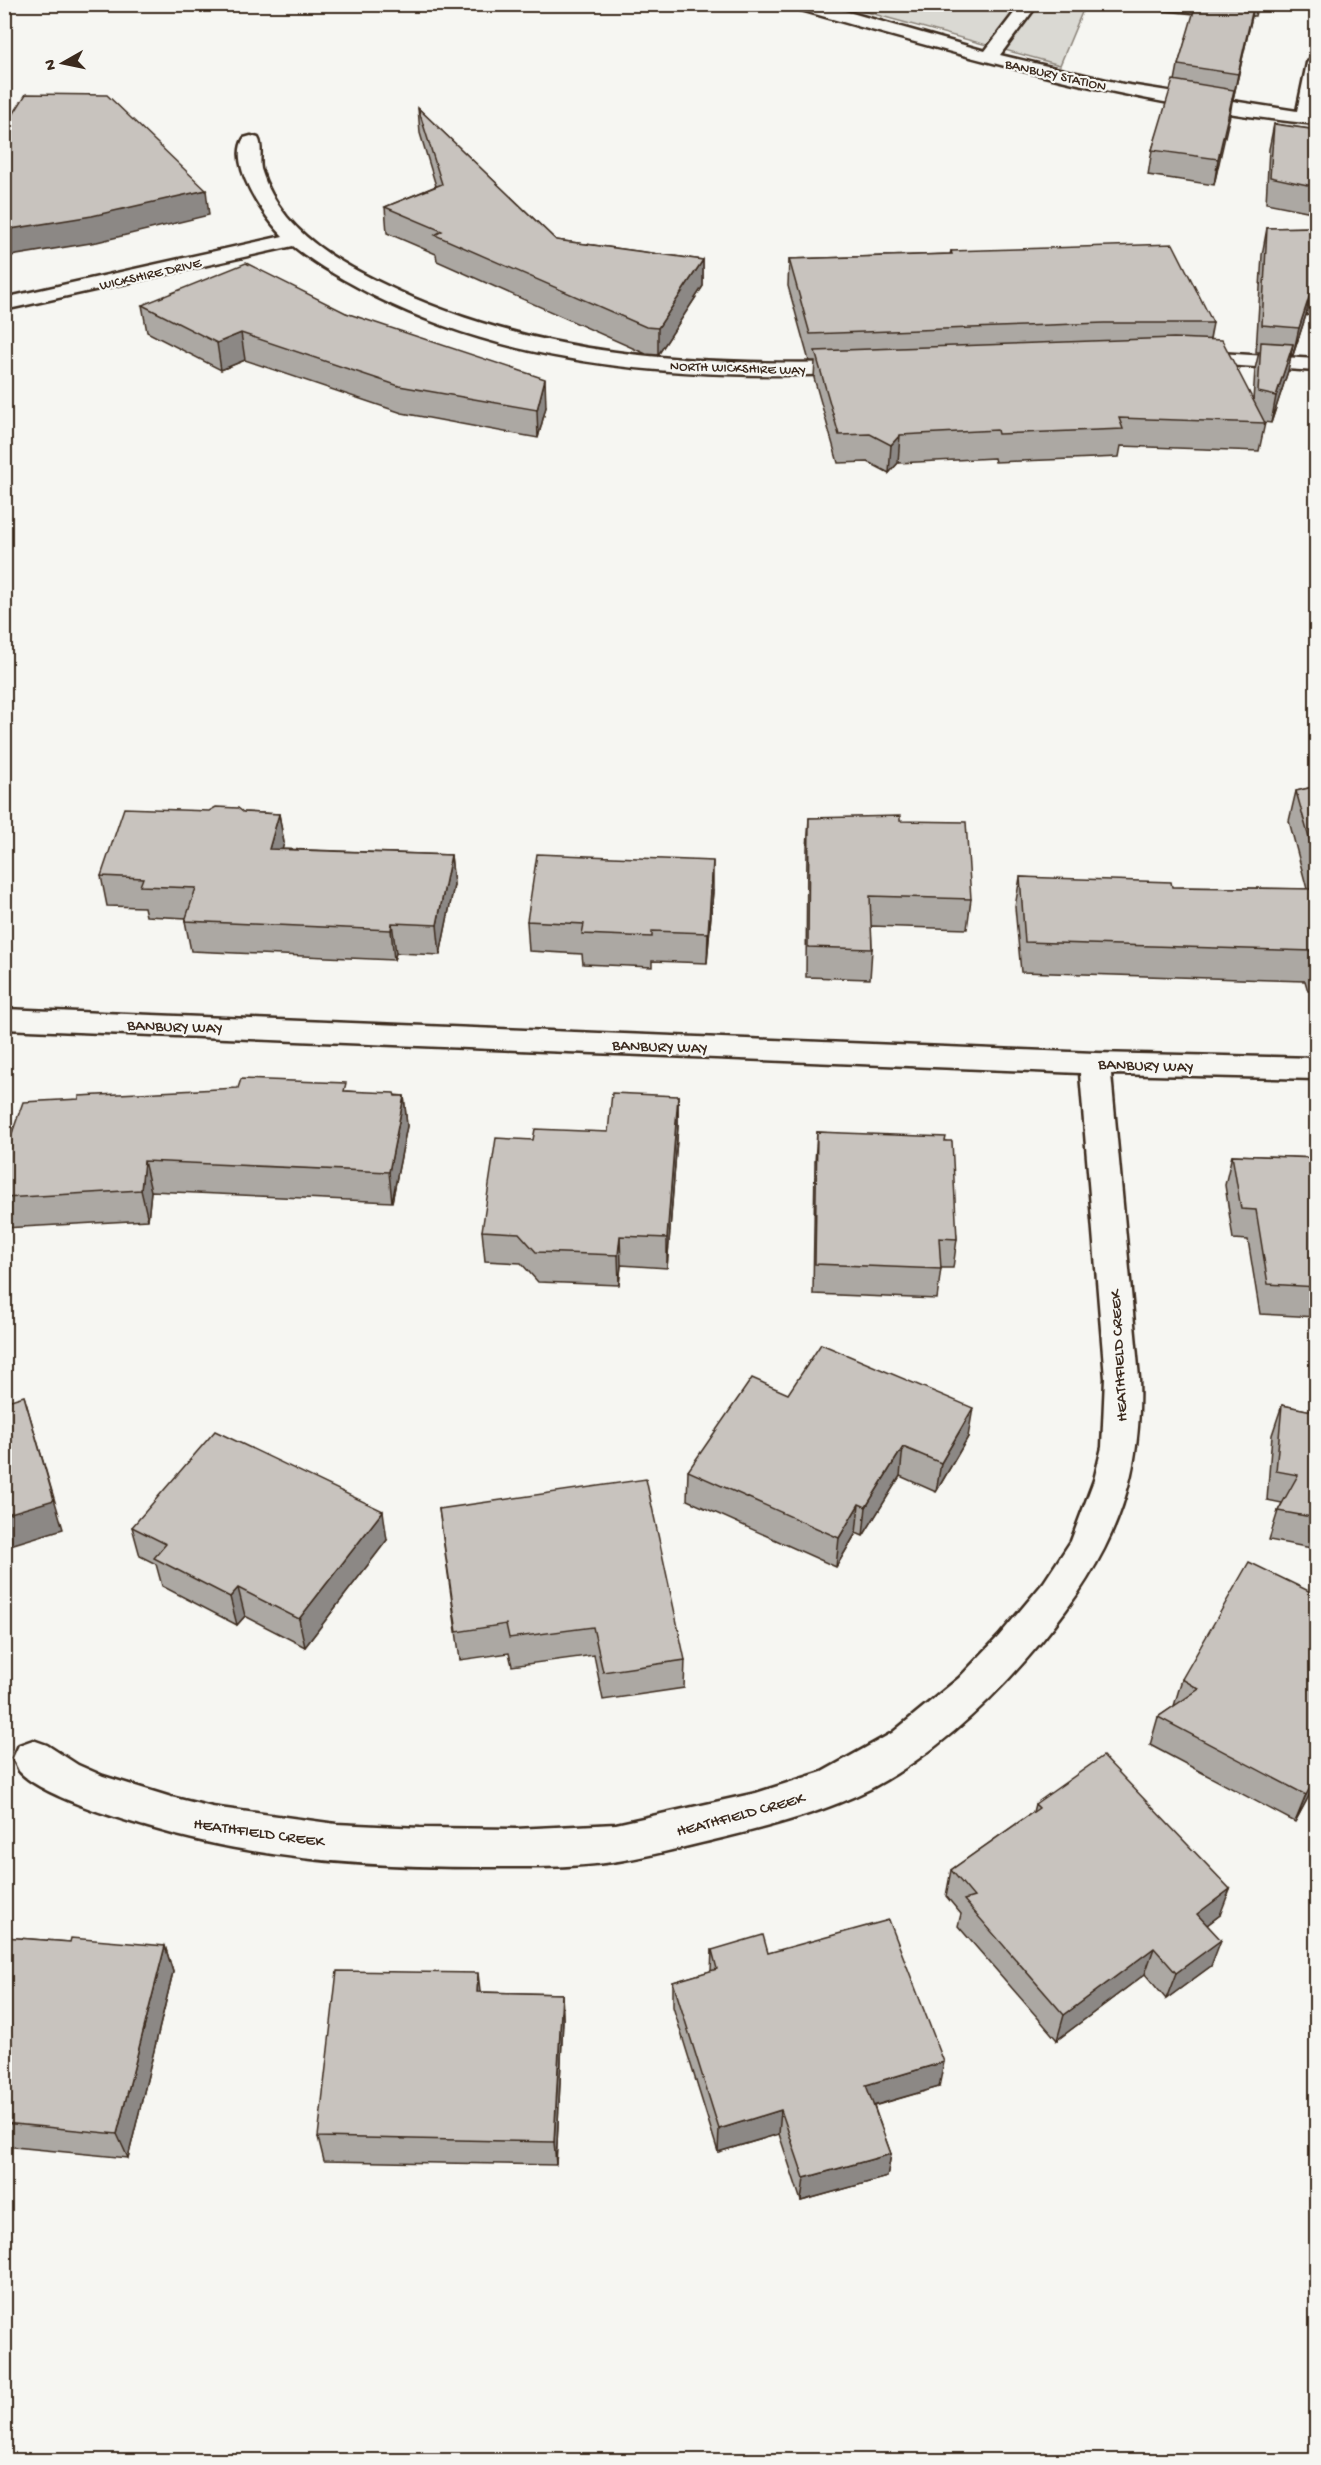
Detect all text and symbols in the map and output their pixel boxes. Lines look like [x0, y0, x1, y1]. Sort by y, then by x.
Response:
north arrow [33, 33, 93, 93]
street label: BANBURY STATION [1002, 56, 1108, 96]
text: N [41, 58, 62, 71]
street label: WICKSHIRE DRIVE [98, 255, 204, 295]
street label: NORTH WICKSHIRE WAY [670, 359, 806, 380]
street label: BANBURY WAY [126, 1017, 223, 1040]
street label: BANBURY WAY [611, 1037, 708, 1060]
street label: BANBURY WAY [1097, 1056, 1194, 1079]
street label: HEATHFIELD CREEK [1107, 1287, 1133, 1422]
street label: HEATHFIELD CREEK [675, 1790, 809, 1843]
street label: HEATHFIELD CREEK [192, 1816, 327, 1853]

